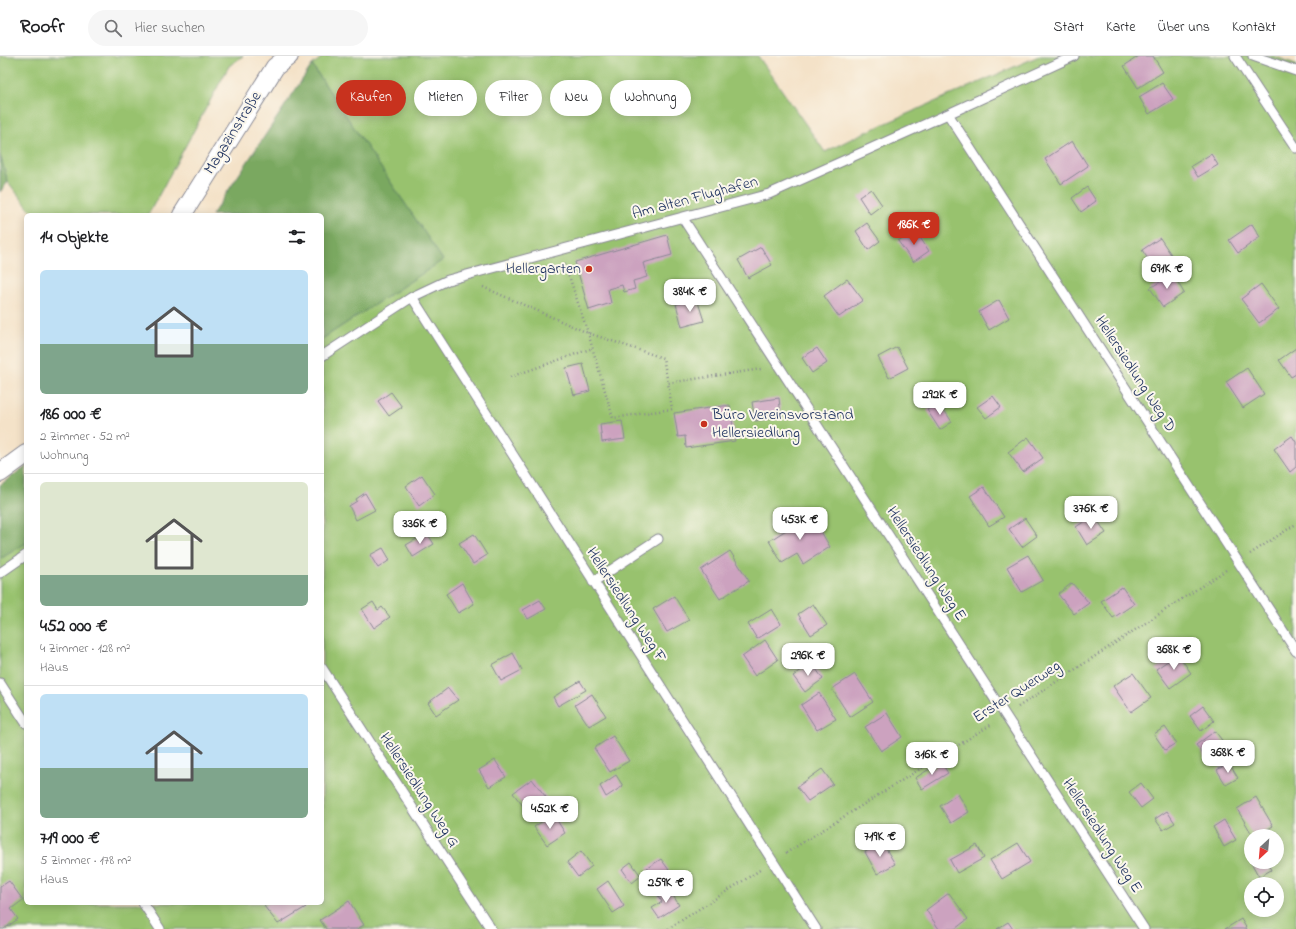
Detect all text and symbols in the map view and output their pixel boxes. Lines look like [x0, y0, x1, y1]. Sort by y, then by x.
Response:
search box [88, 10, 368, 46]
text: Roofr [20, 14, 64, 41]
icon: search [102, 17, 124, 39]
text: Hier suchen [134, 17, 205, 39]
text: Start [1054, 17, 1084, 38]
text: Karte [1106, 17, 1136, 38]
text: Über uns [1158, 17, 1210, 38]
text: Kontakt [1232, 17, 1276, 38]
chip: Kaufen [336, 80, 406, 116]
chip: Mieten [414, 80, 477, 116]
chip: Filter [485, 80, 542, 116]
chip: Neu [550, 80, 602, 116]
chip: Wohnung [610, 80, 691, 116]
street label: Magazinstraße [198, 86, 269, 179]
street label: Am alten Flughafen [629, 170, 761, 226]
pin: 186K € [881, 212, 947, 246]
text: 186K € [897, 215, 931, 234]
text: 14 Objekte [40, 225, 108, 250]
icon: filters [286, 226, 308, 248]
pin: 691K € [1134, 256, 1200, 290]
place label: Hellergarten [506, 257, 581, 281]
text: 691K € [1151, 259, 1183, 278]
marker: Hellergarten [584, 264, 594, 274]
pin: 384K € [657, 279, 723, 313]
text: 384K € [673, 282, 707, 301]
icon: home [138, 296, 210, 368]
street label: Hellersiedlung Weg D [1088, 311, 1182, 437]
pin: 292K € [907, 382, 973, 416]
text: 292K € [922, 385, 958, 404]
text: 186 000 € [40, 402, 102, 427]
place label: Büro Vereinsvorstand Hellersiedlung [711, 403, 853, 445]
marker: Büro Vereinsvorstand Hellersiedlung [699, 419, 709, 429]
text: 2 Zimmer · 52 m² [40, 427, 130, 446]
text: Wohnung [40, 446, 89, 465]
pin: 376K € [1058, 496, 1124, 530]
text: 376K € [1073, 499, 1109, 518]
street label: Hellersiedlung Weg E [880, 502, 972, 626]
pin: 453K € [767, 507, 833, 541]
icon: home [138, 508, 210, 580]
text: 453K € [782, 510, 818, 529]
pin: 336K € [387, 511, 453, 545]
text: 336K € [402, 514, 438, 533]
street label: Hellersiedlung Weg F [580, 543, 673, 668]
text: 452 000 € [40, 614, 108, 639]
pin: 368K € [1141, 637, 1207, 671]
text: 4 Zimmer · 128 m² [40, 639, 130, 658]
text: 368K € [1157, 640, 1191, 659]
pin: 296K € [775, 643, 841, 677]
text: 296K € [791, 646, 825, 665]
street label: Erster Querweg [968, 655, 1066, 729]
text: Haus [40, 658, 69, 677]
icon: home [138, 720, 210, 792]
street label: Hellersiedlung Weg G [373, 728, 465, 852]
pin: 368K € [1195, 740, 1261, 774]
pin: 316K € [899, 742, 965, 776]
text: 368K € [1211, 743, 1245, 762]
text: 316K € [915, 745, 949, 764]
street label: Hellersiedlung Weg E [1056, 774, 1148, 898]
pin: 452K € [517, 796, 583, 830]
text: 452K € [531, 799, 569, 818]
pin: 719K € [847, 824, 913, 858]
text: 719 000 € [40, 826, 100, 851]
text: 719K € [864, 827, 896, 846]
north arrow [1244, 829, 1284, 869]
map controls [1244, 829, 1284, 917]
text: 5 Zimmer · 178 m² [40, 851, 131, 870]
text: Haus [40, 870, 69, 889]
pin: 259K € [633, 870, 699, 904]
text: 259K € [648, 873, 684, 892]
button: locate [1244, 877, 1284, 917]

